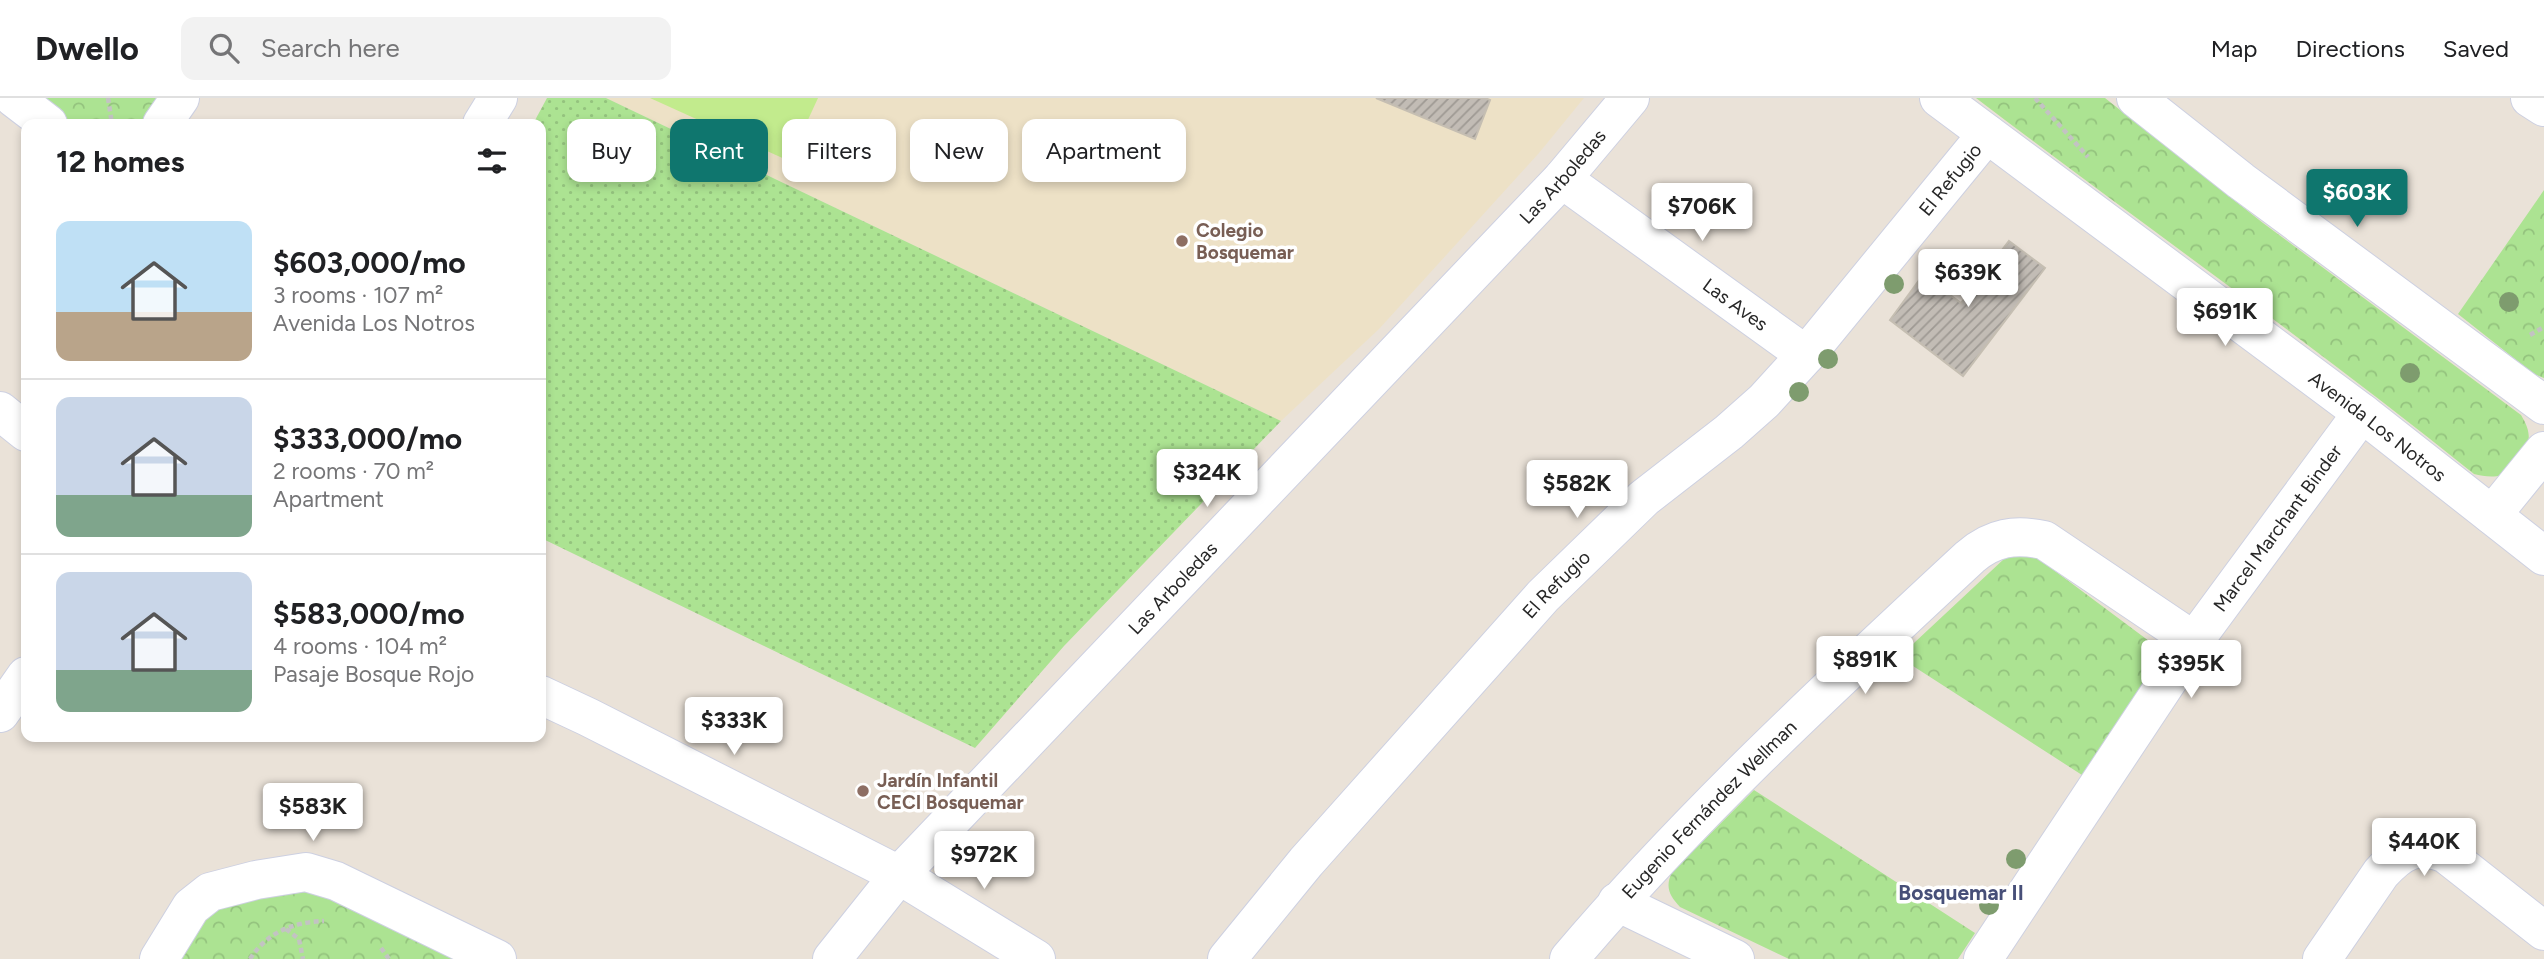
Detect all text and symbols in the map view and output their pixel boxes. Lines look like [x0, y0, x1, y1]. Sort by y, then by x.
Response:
search box [181, 17, 671, 80]
text: Dwello [35, 29, 139, 68]
icon: search [205, 29, 243, 67]
text: Search here [261, 32, 400, 64]
text: Map [2211, 34, 2257, 63]
text: Directions [2295, 34, 2405, 63]
text: Saved [2443, 34, 2509, 63]
chip: Buy [567, 119, 656, 182]
chip: Rent [670, 119, 768, 182]
chip: Filters [782, 119, 896, 182]
chip: New [910, 119, 1008, 182]
chip: Apartment [1022, 119, 1186, 182]
street label: Las Arboledas [1514, 124, 1611, 228]
street label: El Refugio [1914, 138, 1986, 220]
icon: filters [473, 142, 511, 180]
text: 12 homes [56, 143, 184, 180]
pin: $603K [2308, 170, 2406, 229]
text: $603K [2322, 178, 2392, 206]
pin: $706K [1653, 184, 1751, 243]
text: $706K [1667, 192, 1737, 220]
place label: Colegio Bosquemar [1196, 219, 1294, 264]
marker: Colegio Bosquemar [1174, 233, 1190, 249]
text: $603,000/mo [273, 244, 466, 281]
icon: home [112, 249, 196, 333]
pin: $639K [1919, 250, 2017, 309]
text: $639K [1934, 258, 2002, 286]
street label: Las Aves [1699, 273, 1773, 335]
text: 3 rooms · 107 m² [273, 281, 443, 309]
pin: $691K [2176, 288, 2274, 348]
text: $691K [2193, 297, 2257, 325]
text: Avenida Los Notros [273, 309, 475, 337]
street label: Avenida Los Notros [2305, 366, 2451, 486]
text: $333,000/mo [273, 420, 462, 457]
icon: home [112, 425, 196, 509]
street label: Marcel Marchant Binder [2208, 440, 2347, 616]
pin: $324K [1158, 450, 1256, 509]
text: 2 rooms · 70 m² [273, 457, 434, 485]
text: $324K [1173, 458, 1241, 486]
pin: $582K [1528, 460, 1626, 520]
text: $582K [1543, 469, 1611, 497]
text: Apartment [273, 485, 384, 513]
street label: Las Arboledas [1123, 537, 1222, 639]
street label: El Refugio [1517, 545, 1595, 623]
text: $583,000/mo [273, 595, 465, 632]
icon: home [112, 600, 196, 684]
text: 4 rooms · 104 m² [273, 632, 447, 660]
pin: $891K [1816, 636, 1914, 696]
pin: $395K [2142, 640, 2240, 700]
text: $891K [1832, 645, 1898, 673]
text: $395K [2157, 649, 2225, 677]
text: Pasaje Bosque Rojo [273, 660, 474, 688]
pin: $333K [685, 698, 783, 757]
text: $333K [701, 706, 767, 734]
street label: Eugenio Fernández Wellman [1616, 715, 1801, 903]
place label: Jardín Infantil CECI Bosquemar [877, 769, 1024, 814]
marker: Jardín Infantil CECI Bosquemar [855, 783, 871, 799]
pin: $583K [264, 784, 362, 843]
text: $583K [279, 792, 347, 820]
pin: $440K [2375, 818, 2473, 878]
text: $440K [2388, 827, 2460, 855]
pin: $972K [935, 832, 1033, 891]
text: $972K [950, 840, 1018, 868]
district label: Bosquemar II [1898, 880, 2024, 905]

